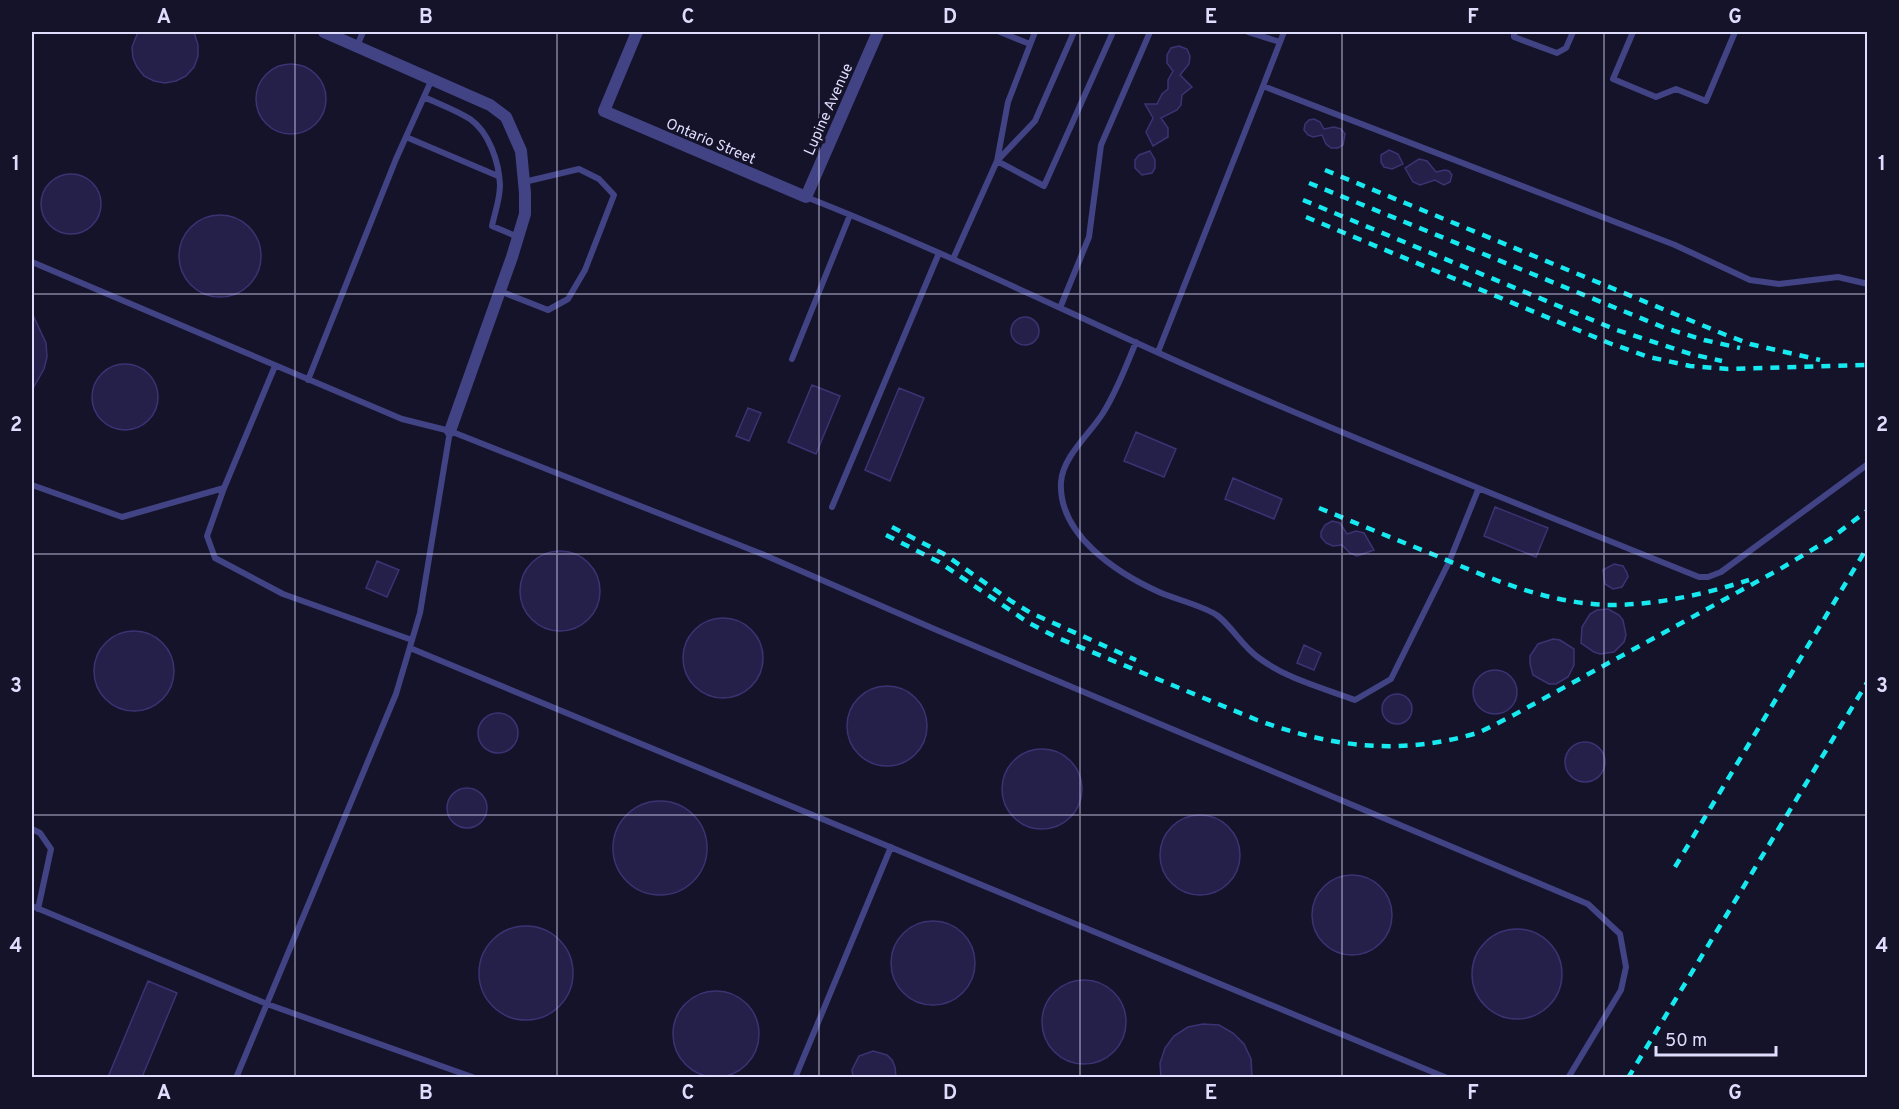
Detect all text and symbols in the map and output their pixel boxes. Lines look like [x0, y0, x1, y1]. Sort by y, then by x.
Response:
text: A [157, 5, 171, 31]
text: B [419, 5, 433, 31]
text: C [682, 5, 694, 31]
text: D [943, 5, 957, 31]
text: E [1205, 5, 1217, 31]
text: F [1467, 5, 1479, 31]
text: G [1728, 5, 1742, 31]
street label: Lupine Avenue [801, 61, 858, 159]
street label: Ontario Street [663, 115, 758, 170]
text: 1 [12, 152, 20, 178]
text: 1 [1878, 152, 1886, 178]
text: 2 [10, 413, 22, 439]
text: 2 [1876, 413, 1888, 439]
text: 3 [10, 674, 22, 700]
text: 3 [1876, 674, 1888, 700]
text: 4 [10, 934, 22, 960]
text: 4 [1876, 934, 1888, 960]
scale bar [1656, 1019, 1776, 1057]
text: 50 m [1665, 1030, 1707, 1053]
text: A [157, 1081, 171, 1107]
text: B [419, 1081, 433, 1107]
text: C [682, 1081, 694, 1107]
text: D [943, 1081, 957, 1107]
text: E [1205, 1081, 1217, 1107]
text: F [1467, 1081, 1479, 1107]
text: G [1728, 1081, 1742, 1107]

